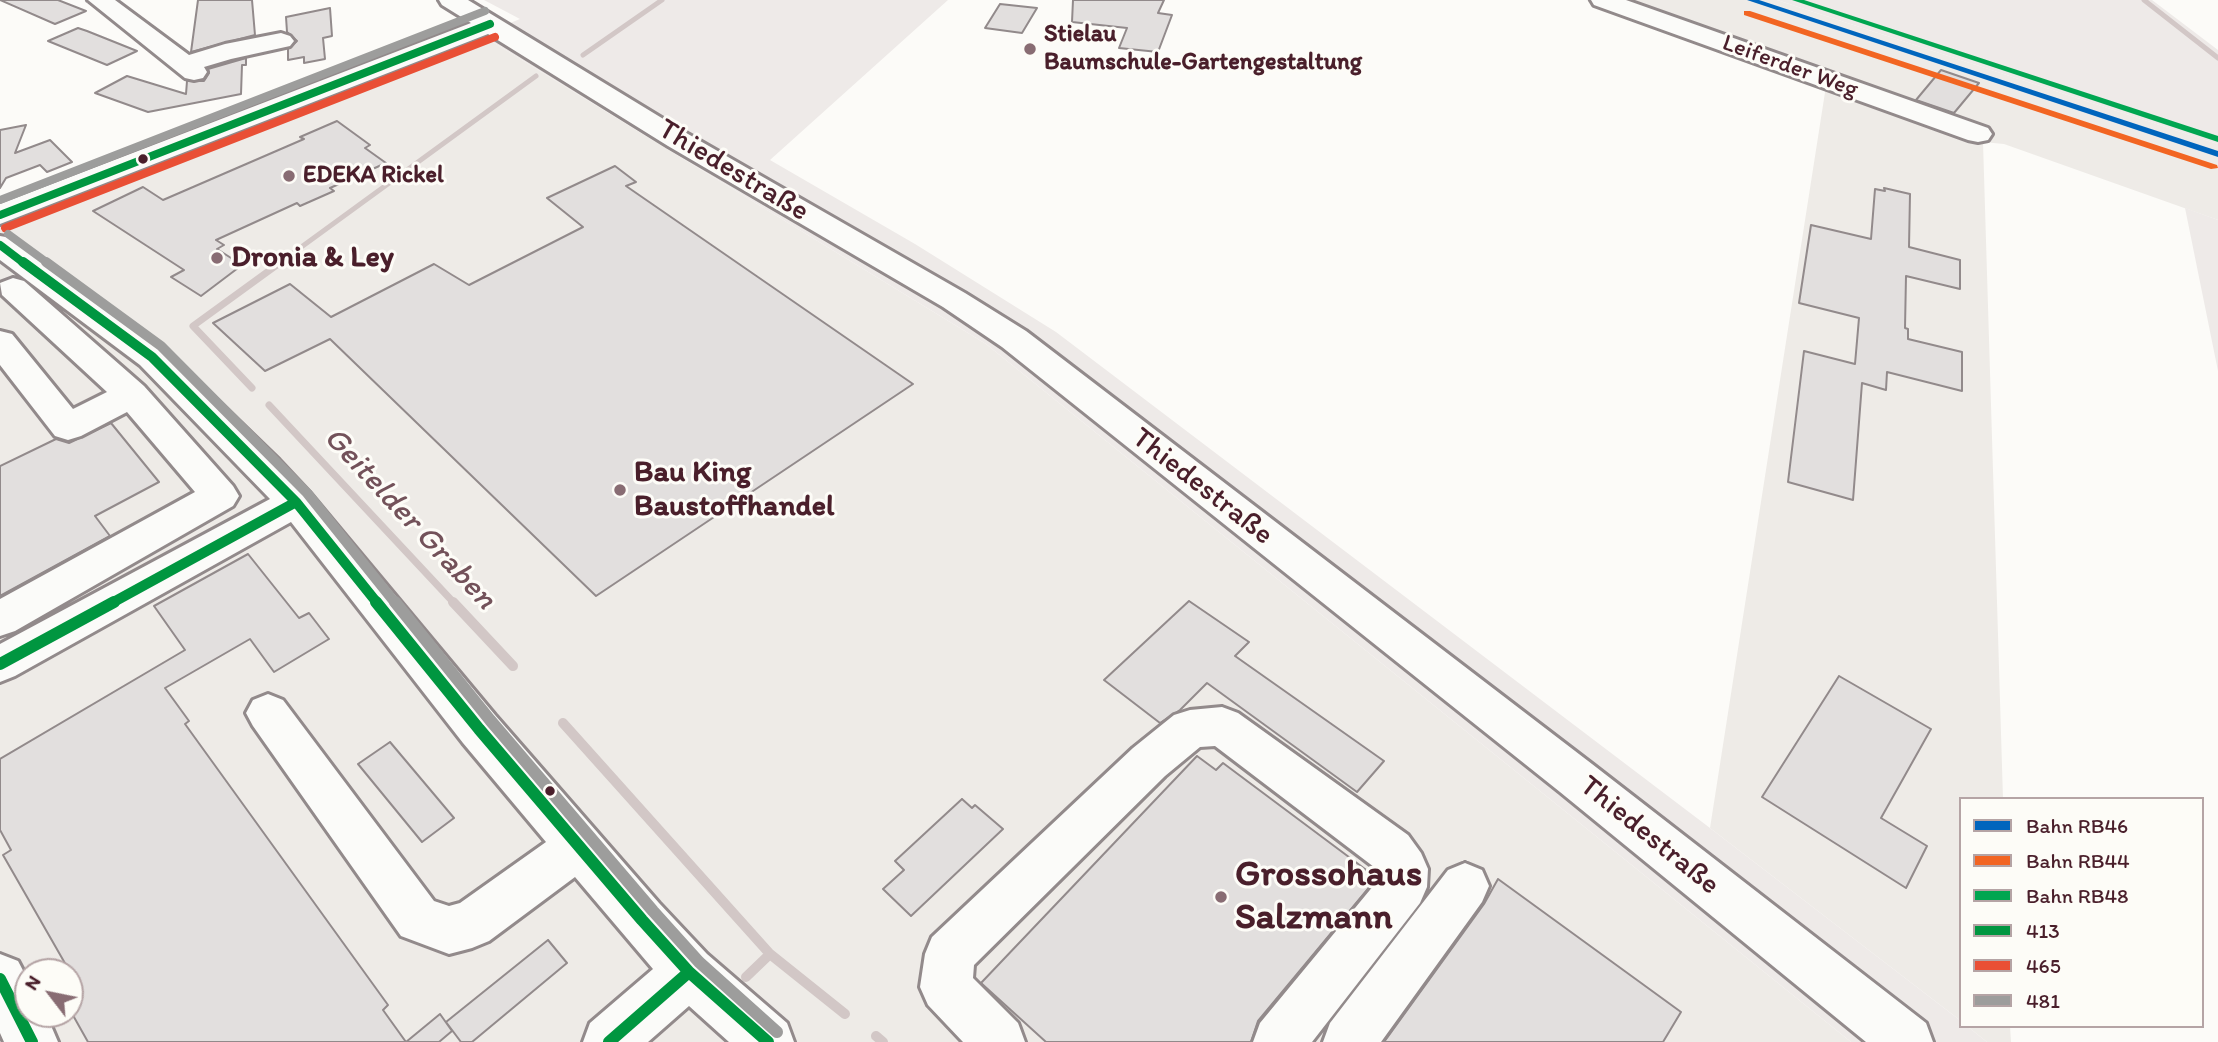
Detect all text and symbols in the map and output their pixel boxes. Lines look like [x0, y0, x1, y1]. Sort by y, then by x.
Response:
place label: Stielau Baumschule-Gartengestaltung [1044, 21, 1362, 77]
street label: Leiferder Weg [1718, 29, 1862, 105]
marker: Stielau Baumschule-Gartengestaltung [1022, 41, 1038, 57]
street label: Thiedestraße [651, 112, 815, 230]
unlabelled marker [136, 152, 150, 166]
place label: EDEKA Rickel [303, 162, 444, 190]
marker: EDEKA Rickel [281, 168, 297, 184]
place label: Dronia & Ley [231, 240, 394, 276]
marker: Dronia & Ley [209, 250, 225, 266]
water label: Geitelder Graben [314, 420, 504, 618]
street label: Thiedestraße [1124, 421, 1280, 553]
place label: Bau King Baustoffhandel [634, 455, 834, 526]
marker: Bau King Baustoffhandel [612, 482, 628, 498]
street label: Thiedestraße [1572, 769, 1726, 903]
unlabelled marker [543, 784, 557, 798]
legend [1959, 797, 2204, 1028]
text: Bahn RB46 [2026, 813, 2128, 838]
text: Bahn RB44 [2026, 848, 2130, 873]
place label: Grossohaus Salzmann [1235, 854, 1422, 941]
text: Bahn RB48 [2026, 883, 2129, 908]
marker: Grossohaus Salzmann [1213, 889, 1229, 905]
text: 413 [2026, 918, 2060, 943]
text: 465 [2026, 953, 2061, 978]
north arrow [14, 958, 84, 1028]
text: N [19, 971, 46, 994]
text: 481 [2026, 988, 2060, 1013]

